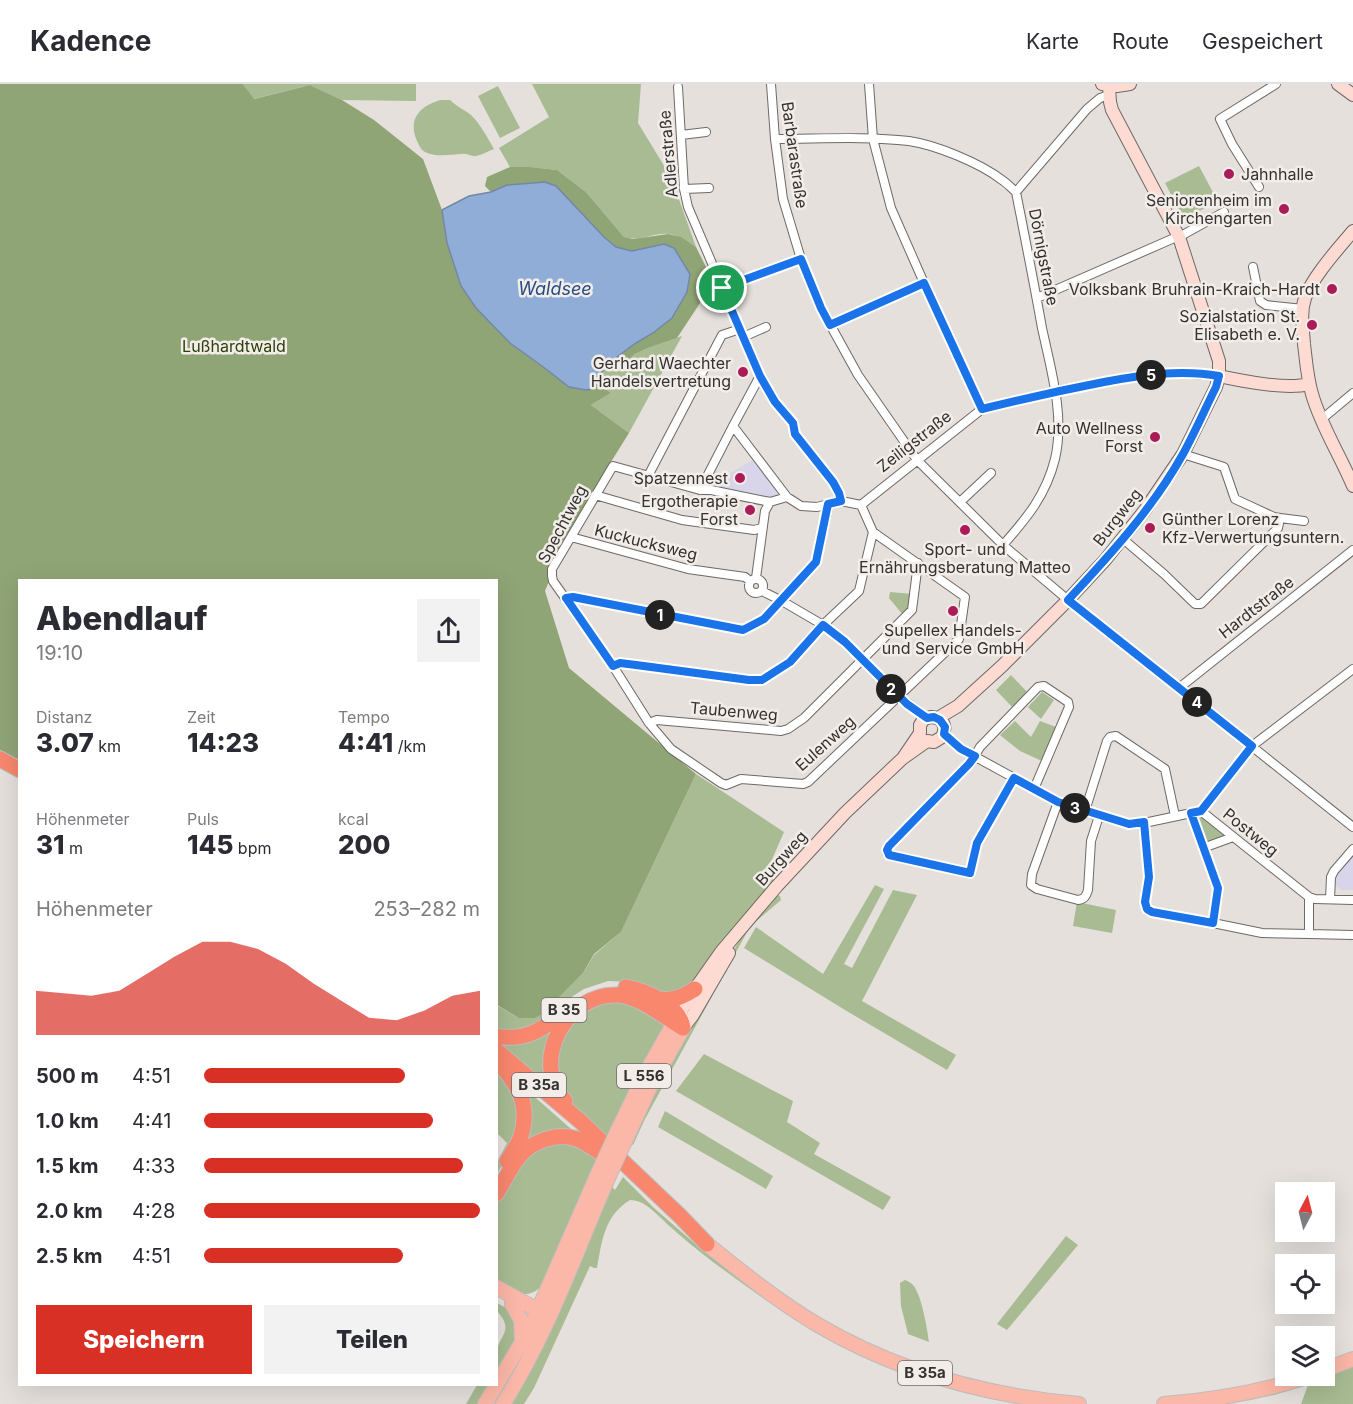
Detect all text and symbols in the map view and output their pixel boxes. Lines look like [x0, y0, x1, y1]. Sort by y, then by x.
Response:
text: Kadence [30, 24, 151, 58]
text: Karte [1026, 29, 1079, 54]
text: Route [1112, 29, 1169, 54]
text: Gespeichert [1202, 29, 1323, 54]
street label: Barbarastraße [778, 100, 812, 210]
street label: Adlerstraße [654, 109, 682, 199]
place label: Jahnhalle [1241, 164, 1314, 184]
marker: Jahnhalle [1222, 167, 1236, 181]
place label: Seniorenheim im Kirchengarten [1146, 190, 1272, 228]
marker: Seniorenheim im Kirchengarten [1277, 202, 1291, 216]
street label: Dörnigstraße [1025, 207, 1063, 307]
pin [696, 262, 747, 313]
icon: arrive [705, 271, 738, 304]
water label: Waldsee [518, 278, 592, 299]
place label: Volksbank Bruhrain-Kraich-Hardt [1069, 279, 1320, 299]
marker: Volksbank Bruhrain-Kraich-Hardt [1325, 282, 1339, 296]
place label: Sozialstation St. Elisabeth e. V. [1179, 306, 1300, 344]
marker: Sozialstation St. Elisabeth e. V. [1305, 318, 1319, 332]
park label: Lußhardtwald [182, 336, 286, 356]
place label: Gerhard Waechter Handelsvertretung [591, 353, 731, 391]
pin: 5 [1136, 360, 1166, 390]
marker: Gerhard Waechter Handelsvertretung [736, 365, 750, 379]
text: 5 [1146, 365, 1156, 385]
street label: Zeiligstraße [873, 406, 955, 476]
place label: Auto Wellness Forst [1036, 418, 1143, 456]
marker: Auto Wellness Forst [1148, 430, 1162, 444]
place label: Spatzennest [634, 468, 728, 488]
marker: Spatzennest [733, 471, 747, 485]
street label: Spechtweg [533, 482, 591, 566]
street label: Burgweg [1088, 484, 1146, 550]
place label: Ergotherapie Forst [641, 491, 738, 529]
marker: Ergotherapie Forst [743, 503, 757, 517]
place label: Günther Lorenz Kfz-Verwertungsuntern. [1162, 509, 1344, 547]
street label: Kuckucksweg [592, 520, 700, 564]
marker: Günther Lorenz Kfz-Verwertungsuntern. [1143, 521, 1157, 535]
marker: Sport- und Ernährungsberatung Matteo [958, 523, 972, 537]
place label: Sport- und Ernährungsberatung Matteo [859, 539, 1071, 577]
street label: Hardtstraße [1215, 572, 1297, 642]
text: Abendlauf [36, 598, 208, 638]
button: share [417, 599, 480, 662]
pin: 1 [645, 600, 675, 630]
marker: Supellex Handels- und Service GmbH [946, 604, 960, 618]
text: 1 [657, 605, 663, 625]
place label: Supellex Handels- und Service GmbH [882, 620, 1024, 658]
text: 19:10 [36, 641, 83, 665]
pin: 2 [876, 674, 906, 704]
text: 2 [886, 679, 896, 699]
pin: 4 [1182, 687, 1212, 717]
text: 4 [1192, 692, 1202, 712]
street label: Taubenweg [689, 697, 779, 725]
text: Distanz [36, 707, 92, 727]
text: Zeit [187, 707, 216, 727]
text: Tempo [338, 707, 390, 727]
street label: Eulenweg [791, 711, 859, 775]
text: 3.07 [36, 727, 94, 758]
text: 14:23 [187, 727, 259, 758]
text: 4:41 [338, 727, 393, 758]
text: km [94, 736, 121, 756]
text: /km [393, 736, 426, 756]
pin: 3 [1060, 793, 1090, 823]
text: 3 [1070, 798, 1080, 818]
street label: Postweg [1219, 804, 1283, 860]
text: Höhenmeter [36, 809, 130, 829]
text: Puls [187, 809, 219, 829]
text: kcal [338, 809, 369, 829]
street label: Burgweg [751, 826, 811, 890]
text: 31 [36, 829, 65, 860]
text: 145 [187, 829, 233, 860]
text: 200 [338, 829, 391, 860]
text: m [65, 838, 83, 858]
text: bpm [233, 838, 271, 858]
text: Höhenmeter [36, 897, 153, 921]
text: 253–282 m [373, 897, 480, 921]
road number: B 35 [542, 998, 586, 1022]
text: 500 m [36, 1064, 99, 1088]
text: 4:51 [132, 1064, 171, 1088]
road number: L 556 [617, 1064, 671, 1088]
road number: B 35a [512, 1073, 566, 1097]
text: 1.0 km [36, 1109, 99, 1133]
text: 4:41 [132, 1109, 171, 1133]
text: 1.5 km [36, 1154, 99, 1178]
text: 4:33 [132, 1154, 175, 1178]
north arrow [1275, 1182, 1335, 1242]
map controls [1275, 1182, 1335, 1386]
text: 2.0 km [36, 1199, 103, 1223]
text: 4:28 [132, 1199, 175, 1223]
text: 2.5 km [36, 1244, 103, 1268]
text: 4:51 [132, 1244, 171, 1268]
button: locate [1275, 1254, 1335, 1314]
button: Speichern [36, 1305, 252, 1374]
button: Teilen [264, 1305, 480, 1374]
button: layers [1275, 1326, 1335, 1386]
road number: B 35a [898, 1361, 952, 1385]

